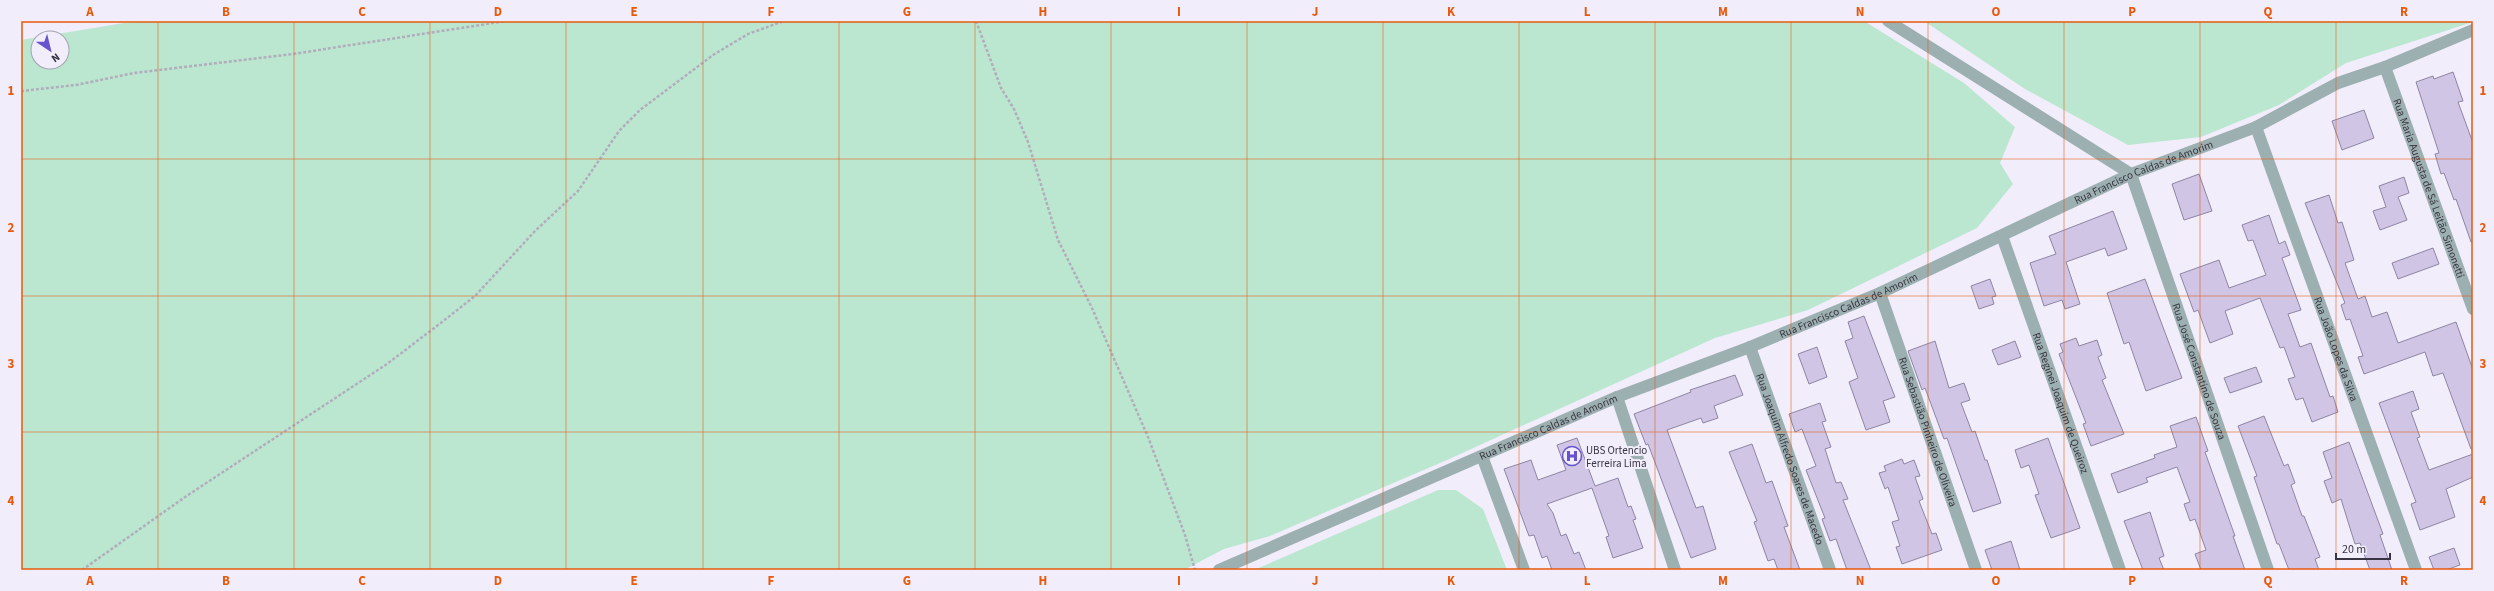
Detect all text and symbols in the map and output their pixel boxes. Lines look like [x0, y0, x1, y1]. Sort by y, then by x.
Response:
text: A [85, 3, 94, 21]
text: B [222, 3, 230, 21]
text: C [358, 3, 366, 21]
text: D [494, 3, 502, 21]
text: E [630, 3, 638, 21]
text: F [768, 3, 775, 21]
text: G [903, 3, 911, 21]
text: H [1039, 3, 1047, 21]
text: I [1177, 3, 1181, 21]
text: J [1312, 3, 1318, 21]
text: K [1447, 3, 1456, 21]
text: L [1584, 3, 1591, 21]
text: M [1718, 3, 1728, 21]
text: N [1856, 3, 1864, 21]
text: O [1992, 3, 2001, 21]
text: P [2128, 3, 2136, 21]
text: Q [2264, 3, 2273, 21]
text: R [2400, 3, 2408, 21]
north arrow [30, 30, 70, 70]
text: N [48, 50, 63, 66]
text: 1 [8, 82, 15, 100]
text: 1 [2480, 82, 2487, 100]
street label: Rua Maria Augusta de Sá Leitão Simonetti [2390, 96, 2469, 280]
street label: Rua Francisco Caldas de Amorim [2072, 136, 2215, 207]
text: 2 [8, 219, 15, 237]
text: 2 [2480, 219, 2487, 237]
street label: Rua Francisco Caldas de Amorim [1777, 269, 1920, 342]
street label: Rua João Lopes da Silva [2310, 295, 2362, 403]
street label: Rua José Constantino de Souza [2169, 301, 2230, 442]
street label: Rua Reginei Joaquim de Queiroz [2029, 330, 2093, 476]
text: 3 [8, 355, 15, 373]
street label: Rua Sebastião Pinheiro de Oliveira [1895, 355, 1961, 509]
text: 3 [2480, 355, 2487, 373]
street label: Rua Joaquim Alfredo Soares de Macedo [1753, 371, 1828, 547]
street label: Rua Francisco Caldas de Amorim [1477, 390, 1620, 464]
place label: UBS Ortencio Ferreira Lima [1586, 443, 1647, 471]
hospital icon: UBS Ortencio Ferreira Lima [1561, 445, 1583, 467]
text: 4 [8, 492, 15, 510]
text: 4 [2480, 492, 2487, 510]
scale bar [2336, 535, 2390, 561]
text: 20 m [2342, 541, 2366, 558]
text: A [85, 572, 94, 590]
text: B [222, 572, 230, 590]
text: C [358, 572, 366, 590]
text: D [494, 572, 502, 590]
text: E [630, 572, 638, 590]
text: F [768, 572, 775, 590]
text: G [903, 572, 911, 590]
text: H [1039, 572, 1047, 590]
text: I [1177, 572, 1181, 590]
text: J [1312, 572, 1318, 590]
text: K [1447, 572, 1456, 590]
text: L [1584, 572, 1591, 590]
text: M [1718, 572, 1728, 590]
text: N [1856, 572, 1864, 590]
text: O [1992, 572, 2001, 590]
text: P [2128, 572, 2136, 590]
text: Q [2264, 572, 2273, 590]
text: R [2400, 572, 2408, 590]

